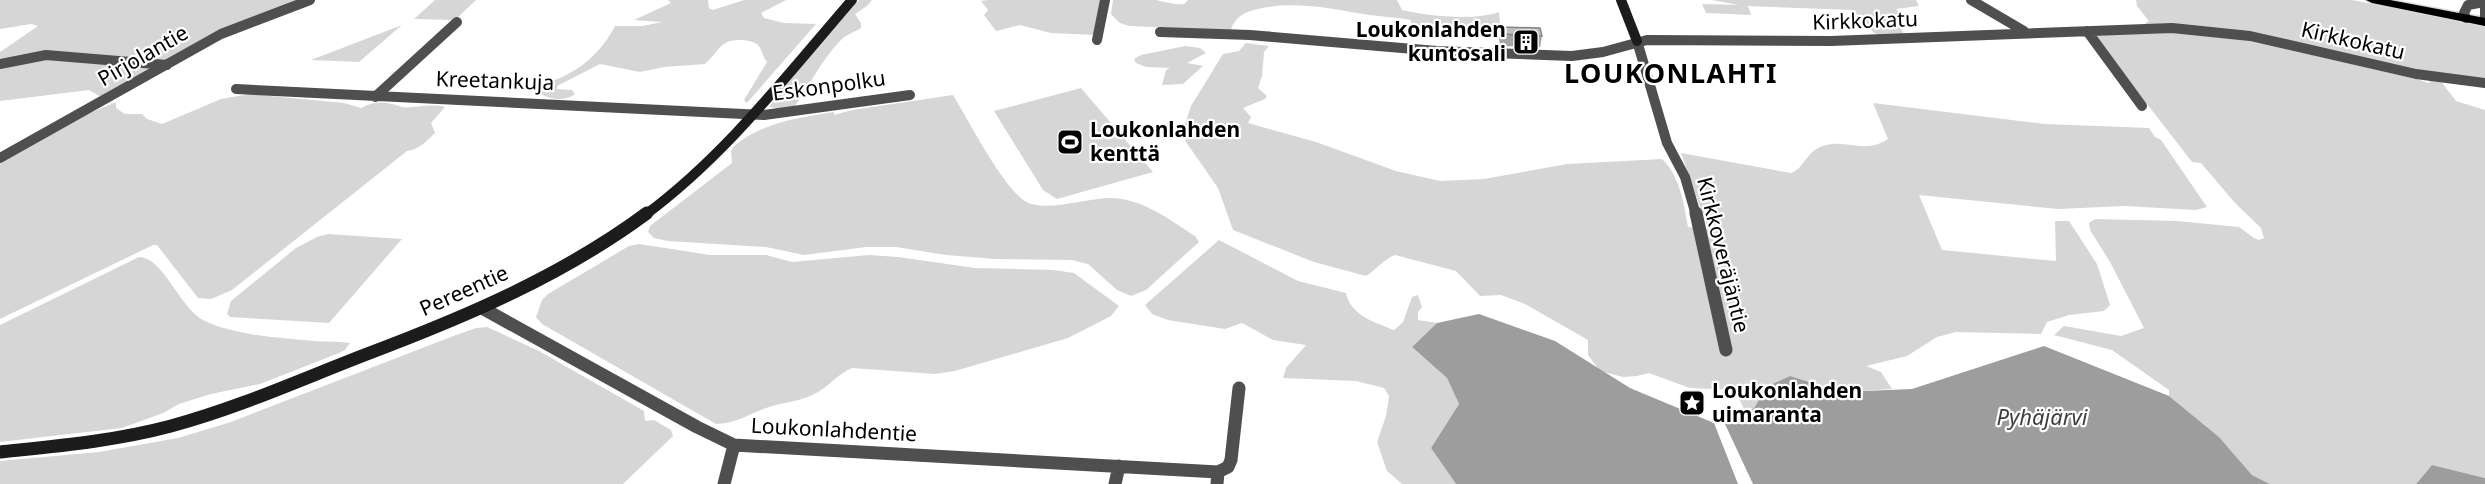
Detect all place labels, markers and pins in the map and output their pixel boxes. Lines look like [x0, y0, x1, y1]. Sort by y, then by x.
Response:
place label: Loukonlahden kuntosali [1356, 15, 1506, 67]
building icon: Loukonlahden kuntosali [1511, 27, 1541, 57]
place label: Loukonlahden kenttä [1090, 115, 1240, 167]
sports icon: Loukonlahden kenttä [1055, 127, 1085, 157]
place label: Loukonlahden uimaranta [1712, 376, 1862, 428]
place icon: Loukonlahden uimaranta [1677, 388, 1707, 418]

